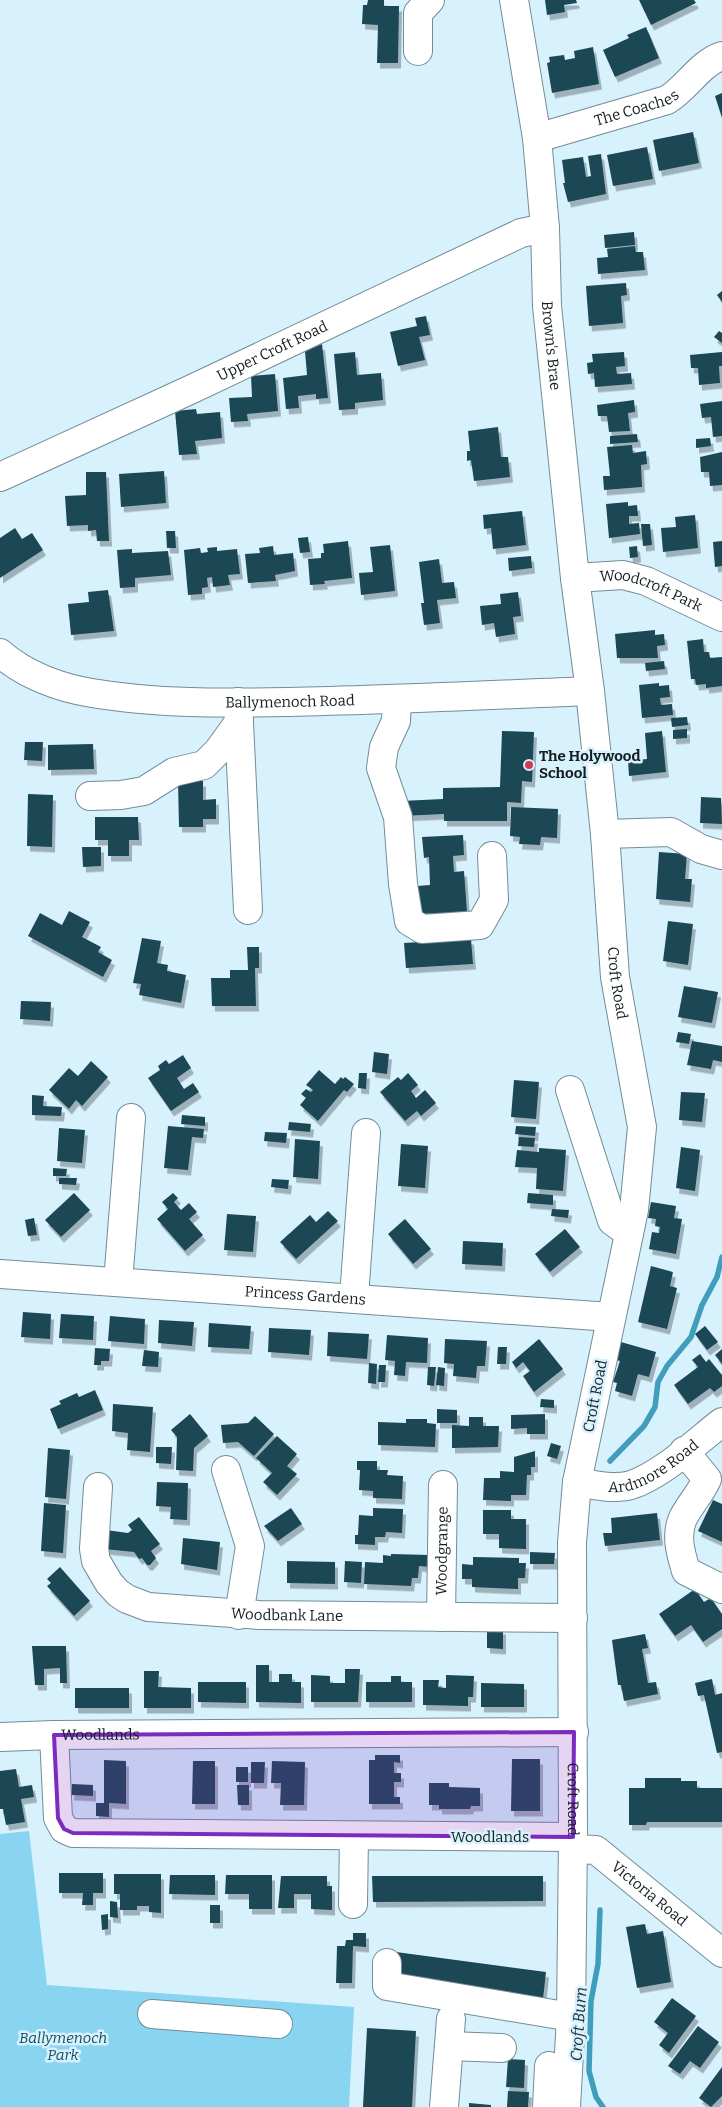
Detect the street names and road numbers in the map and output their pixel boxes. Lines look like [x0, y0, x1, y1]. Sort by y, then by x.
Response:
street label: The Coaches [592, 86, 683, 130]
street label: Brown's Brae [538, 301, 565, 391]
street label: Upper Croft Road [214, 317, 331, 385]
street label: Woodcroft Park [599, 566, 706, 616]
street label: Ballymenoch Road [225, 691, 355, 712]
street label: Croft Road [604, 946, 631, 1021]
street label: Princess Gardens [244, 1282, 366, 1309]
street label: Croft Road [579, 1358, 611, 1434]
street label: Ardmore Road [608, 1436, 702, 1496]
street label: Woodgrange [432, 1506, 452, 1596]
street label: Woodbank Lane [230, 1604, 343, 1625]
street label: Woodlands [61, 1726, 140, 1744]
street label: Croft Road [564, 1763, 582, 1836]
street label: Woodlands [451, 1828, 529, 1846]
street label: Victoria Road [608, 1857, 691, 1930]

